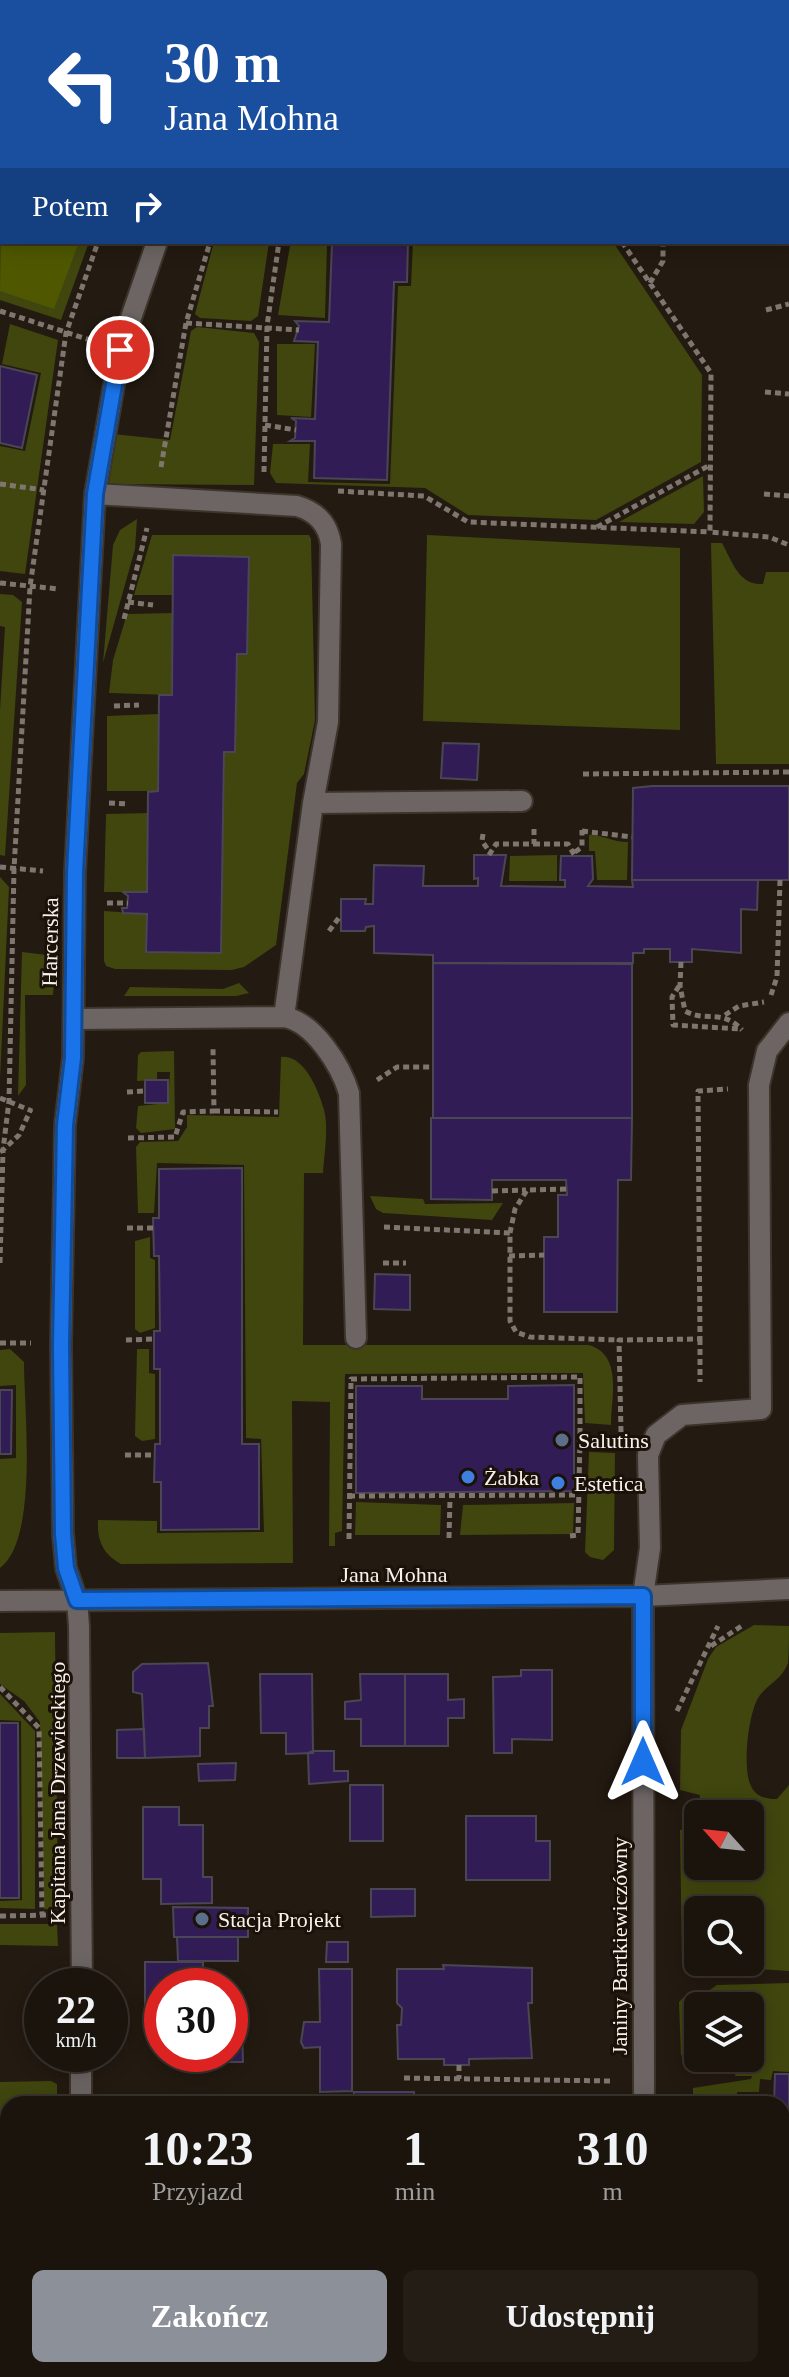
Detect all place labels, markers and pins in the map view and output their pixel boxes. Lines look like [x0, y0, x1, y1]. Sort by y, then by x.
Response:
pin [86, 316, 154, 384]
place label: Salutins [578, 1428, 649, 1453]
marker: Salutins [553, 1431, 571, 1449]
place label: Żabka [484, 1465, 539, 1490]
marker: Żabka [459, 1468, 477, 1486]
place label: Estetica [574, 1471, 644, 1496]
marker: Estetica [549, 1474, 567, 1492]
place label: Stacja Projekt [218, 1907, 341, 1932]
marker: Stacja Projekt [193, 1910, 211, 1928]

